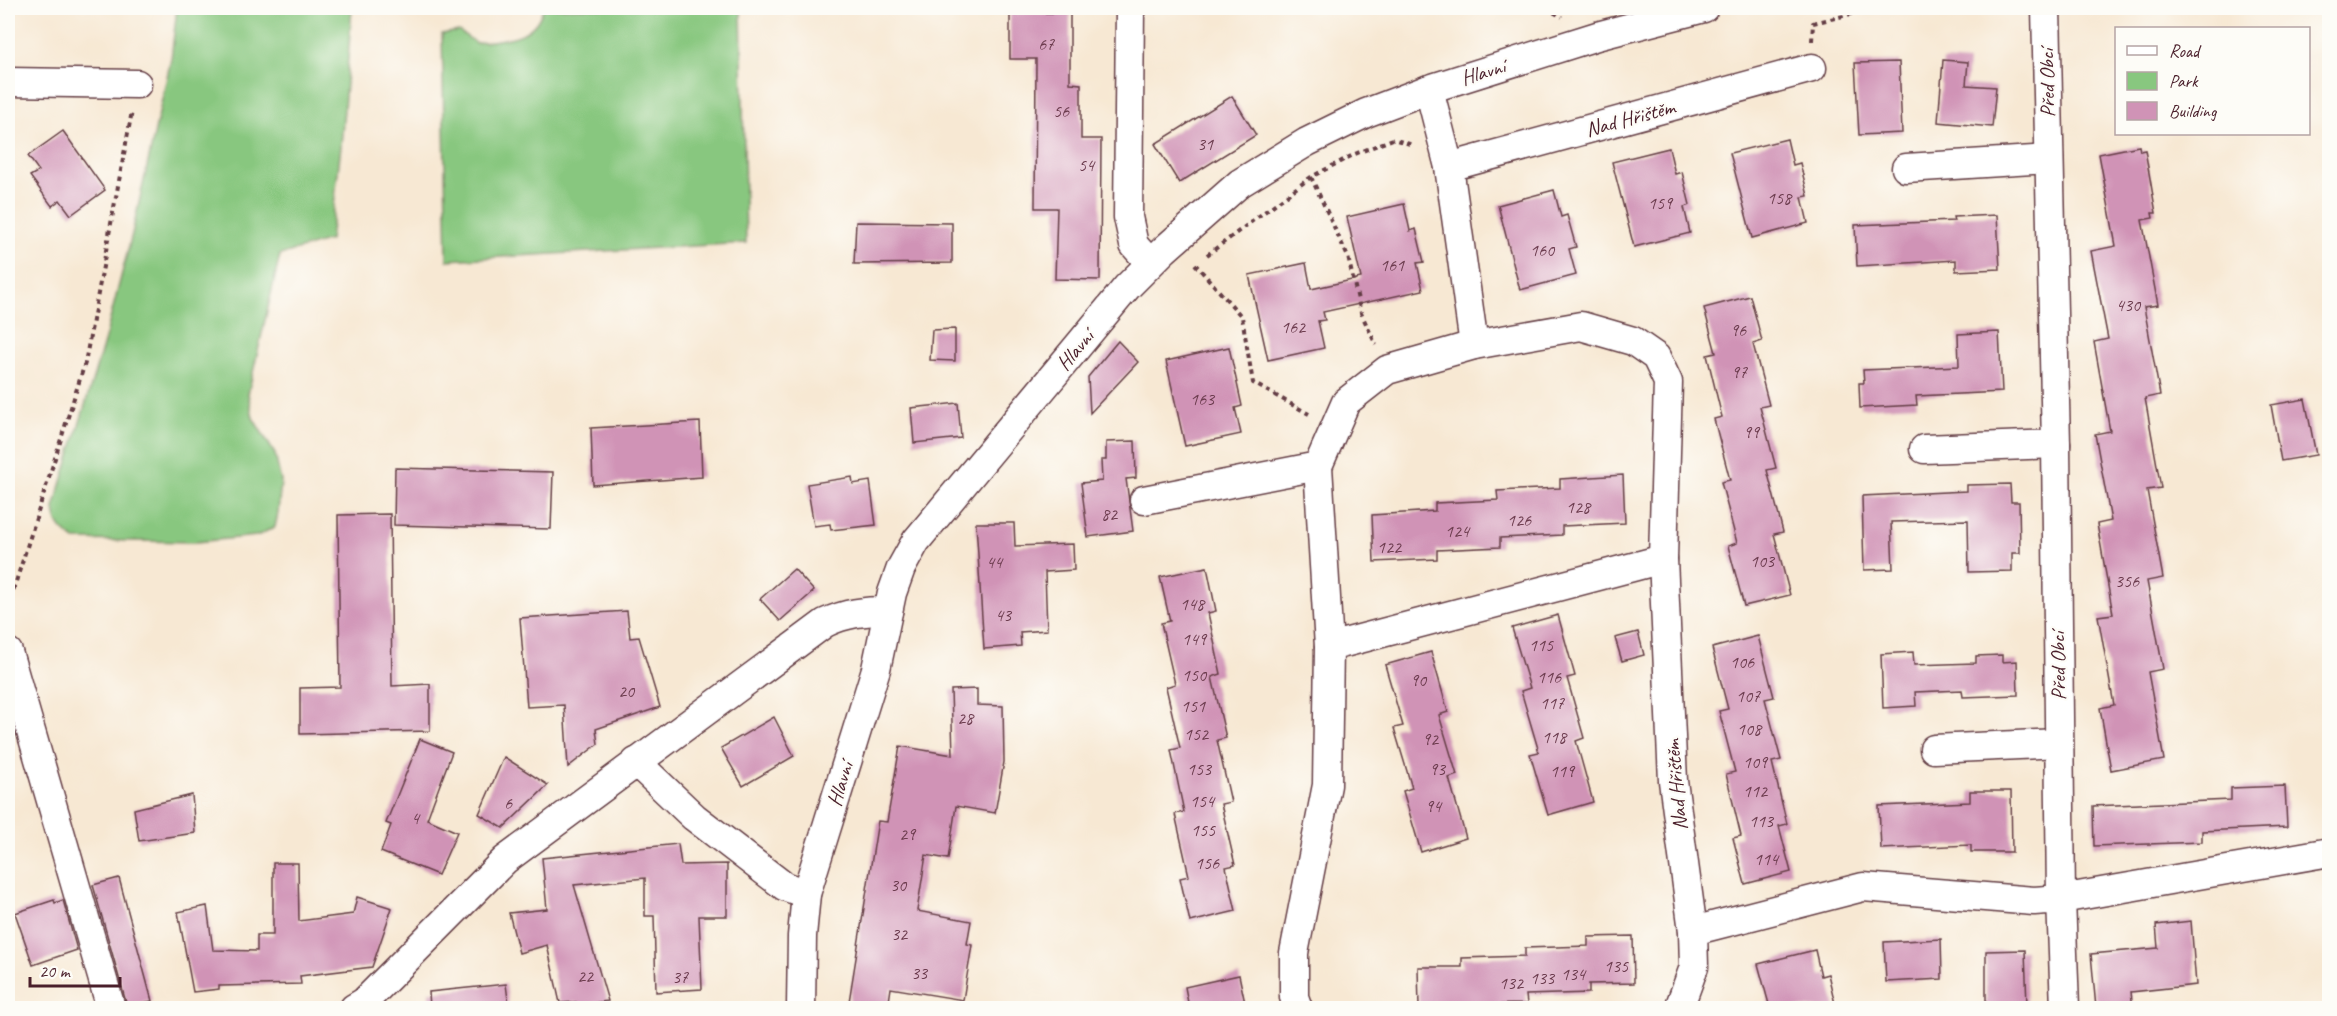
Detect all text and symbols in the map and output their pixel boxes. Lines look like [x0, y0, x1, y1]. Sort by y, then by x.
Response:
legend [2115, 27, 2310, 135]
house number: 67 [1038, 33, 1055, 55]
text: Road [2169, 40, 2202, 62]
street label: Před Obcí [2033, 44, 2061, 118]
street label: Hlavní [1458, 52, 1512, 91]
text: Park [2169, 70, 2199, 92]
street label: Nad Hřištěm [1583, 93, 1680, 142]
house number: 56 [1053, 100, 1070, 122]
text: Building [2169, 100, 2218, 122]
house number: 31 [1197, 133, 1214, 155]
house number: 54 [1078, 154, 1096, 176]
house number: 158 [1767, 187, 1793, 209]
house number: 159 [1648, 192, 1674, 214]
house number: 160 [1530, 239, 1556, 261]
house number: 161 [1380, 254, 1405, 276]
house number: 430 [2116, 294, 2142, 316]
house number: 162 [1281, 316, 1307, 338]
house number: 96 [1730, 319, 1747, 341]
street label: Hlavní [1051, 321, 1102, 376]
house number: 97 [1731, 361, 1748, 383]
house number: 163 [1190, 388, 1216, 410]
house number: 99 [1743, 421, 1761, 443]
house number: 128 [1566, 496, 1592, 518]
house number: 82 [1101, 503, 1119, 525]
house number: 126 [1507, 509, 1532, 531]
house number: 124 [1445, 520, 1471, 542]
house number: 122 [1377, 536, 1403, 558]
house number: 103 [1750, 550, 1776, 572]
house number: 44 [986, 551, 1004, 573]
house number: 356 [2115, 570, 2140, 592]
house number: 148 [1180, 593, 1206, 615]
house number: 43 [995, 604, 1013, 626]
street label: Před Obcí [2044, 627, 2072, 701]
house number: 149 [1182, 628, 1208, 650]
house number: 115 [1529, 634, 1554, 656]
house number: 106 [1730, 651, 1755, 673]
house number: 150 [1182, 664, 1208, 686]
house number: 116 [1537, 666, 1562, 688]
house number: 90 [1410, 669, 1428, 691]
house number: 20 [618, 680, 636, 702]
house number: 107 [1736, 685, 1761, 707]
house number: 117 [1540, 692, 1565, 714]
house number: 151 [1181, 695, 1206, 717]
house number: 28 [957, 707, 975, 729]
house number: 108 [1737, 718, 1763, 740]
house number: 152 [1184, 723, 1210, 745]
house number: 118 [1542, 726, 1568, 748]
house number: 92 [1422, 728, 1440, 750]
street label: Nad Hřištěm [1659, 736, 1693, 832]
house number: 109 [1743, 751, 1769, 773]
street label: Hlavní [821, 755, 860, 809]
house number: 153 [1187, 758, 1213, 780]
house number: 93 [1429, 758, 1447, 780]
house number: 119 [1550, 760, 1576, 782]
house number: 112 [1743, 780, 1769, 802]
house number: 154 [1190, 790, 1216, 812]
house number: 6 [504, 792, 513, 814]
house number: 94 [1425, 795, 1443, 817]
house number: 4 [411, 807, 421, 829]
house number: 113 [1749, 810, 1775, 832]
house number: 155 [1191, 819, 1216, 841]
house number: 29 [899, 823, 917, 845]
house number: 114 [1754, 848, 1780, 870]
house number: 156 [1195, 852, 1220, 874]
house number: 30 [890, 874, 908, 896]
house number: 32 [891, 923, 909, 945]
scale bar [30, 950, 120, 988]
house number: 135 [1604, 955, 1629, 977]
text: 20 m [39, 960, 72, 982]
house number: 33 [911, 962, 929, 984]
house number: 134 [1561, 963, 1587, 985]
house number: 22 [577, 965, 595, 987]
house number: 37 [672, 966, 689, 988]
house number: 133 [1530, 967, 1556, 989]
house number: 132 [1499, 972, 1525, 994]

